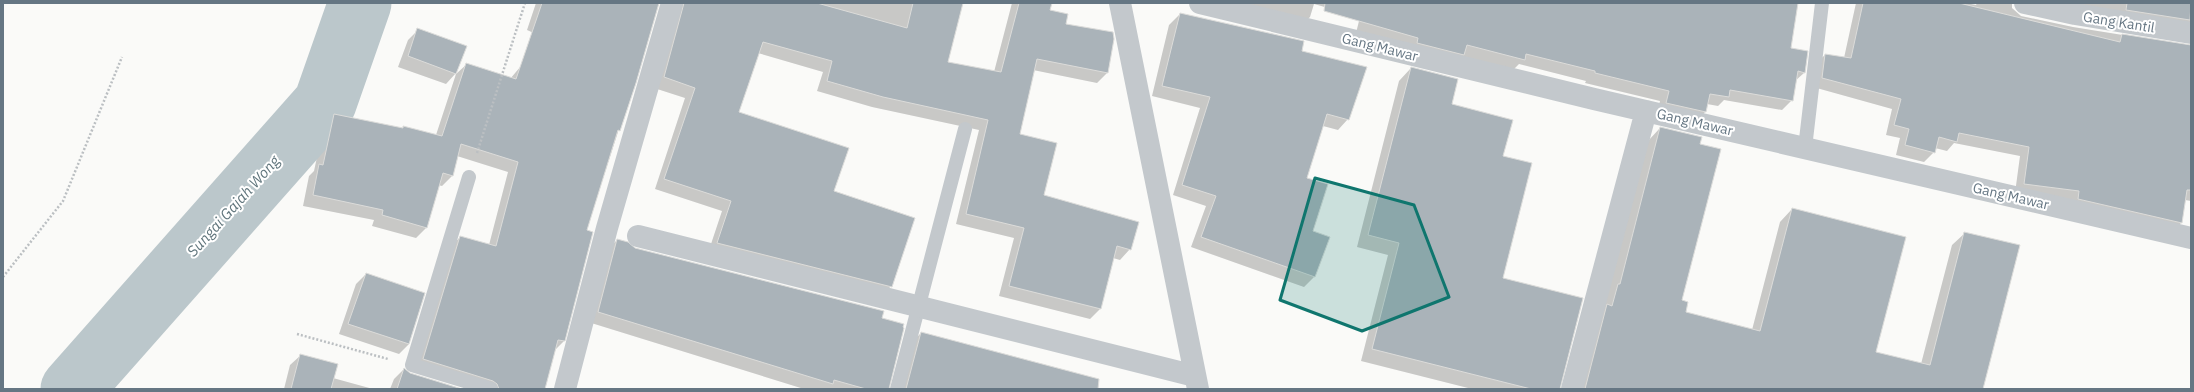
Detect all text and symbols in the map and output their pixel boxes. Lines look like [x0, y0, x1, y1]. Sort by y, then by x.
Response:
street label: Gang Kantil [2082, 7, 2156, 37]
street label: Gang Mawar [1340, 29, 1420, 65]
street label: Gang Mawar [1655, 104, 1735, 140]
water label: Sungai Gajah Wong [183, 150, 284, 261]
street label: Gang Mawar [1971, 178, 2051, 214]

